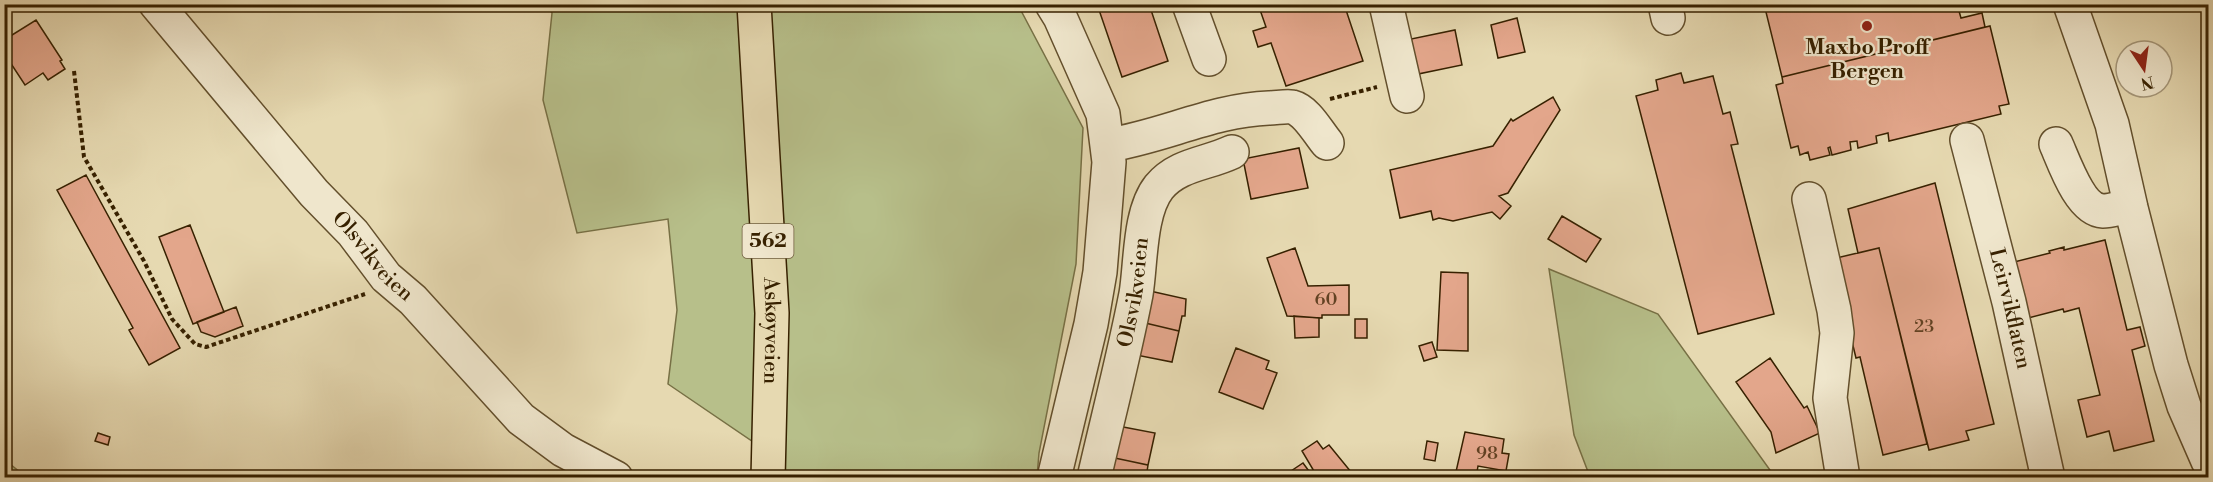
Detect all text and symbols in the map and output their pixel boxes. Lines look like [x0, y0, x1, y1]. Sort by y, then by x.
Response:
marker: Maxbo Proff Bergen [1860, 19, 1874, 33]
place label: Maxbo Proff Bergen [1805, 35, 1932, 85]
north arrow [2114, 39, 2174, 99]
text: N [2138, 71, 2156, 94]
street label: Olsvikveien [326, 206, 419, 308]
road number: 562 [742, 224, 794, 258]
street label: Olsvikveien [1112, 235, 1155, 350]
street label: Leirvikflaten [1983, 245, 2037, 372]
street label: Askøyveien [757, 275, 785, 385]
house number: 60 [1315, 288, 1337, 311]
house number: 23 [1914, 315, 1934, 338]
house number: 98 [1476, 442, 1498, 465]

